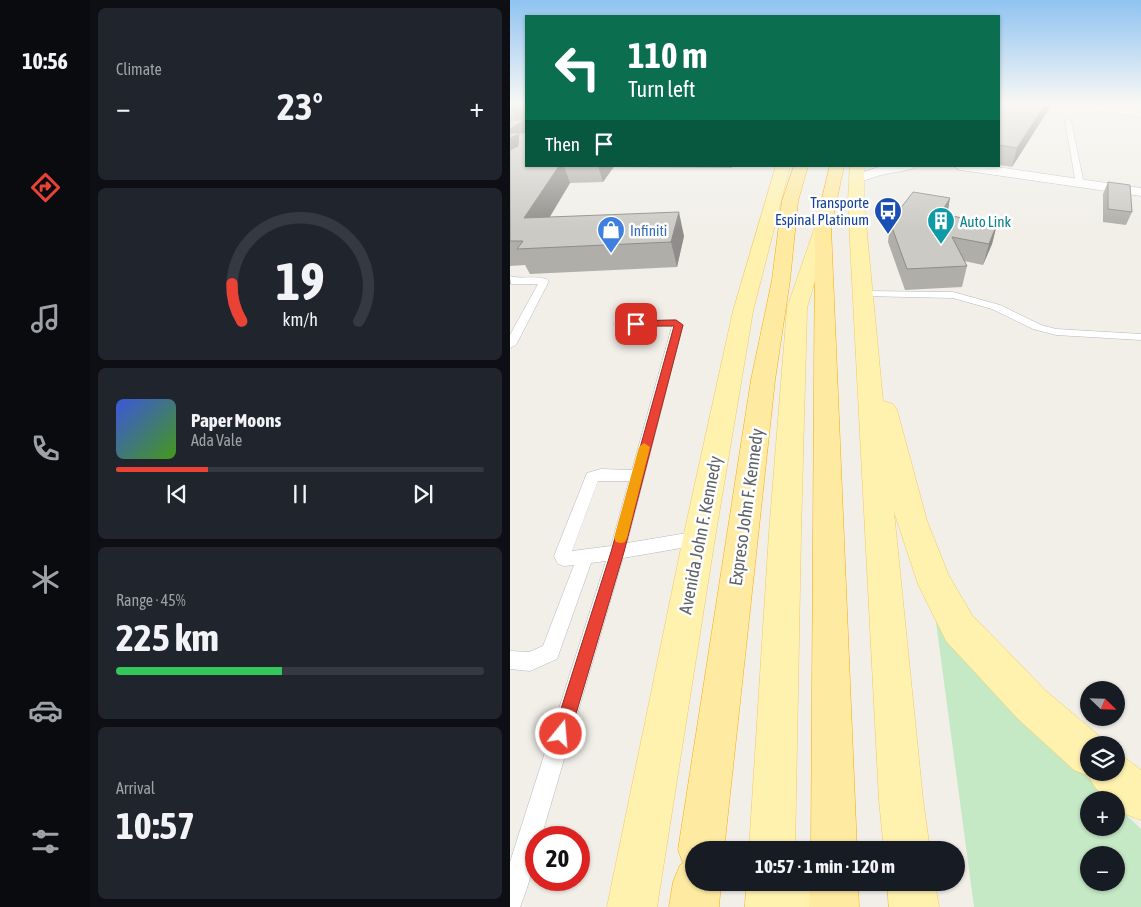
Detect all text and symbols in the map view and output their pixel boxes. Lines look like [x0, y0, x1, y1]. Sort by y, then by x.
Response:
icon: left [545, 35, 610, 100]
text: 110 m [628, 35, 707, 75]
text: 10:56 [22, 48, 68, 74]
text: Climate [116, 60, 162, 78]
text: Turn left [628, 76, 695, 102]
text: 23° [277, 85, 323, 128]
text: − [116, 91, 131, 123]
text: + [469, 91, 484, 123]
icon: arrive [590, 130, 618, 158]
text: Then [545, 133, 580, 155]
icon: directions [28, 170, 63, 205]
place label: Transporte Espinal Platinum [775, 194, 869, 228]
bus stop icon: Transporte Espinal Platinum [873, 196, 903, 235]
building icon: Auto Link [926, 206, 956, 245]
place label: Auto Link [960, 213, 1011, 230]
shop icon: Infiniti [596, 215, 626, 254]
place label: Infiniti [630, 222, 667, 239]
text: 19 [276, 251, 324, 311]
icon: music [28, 301, 63, 336]
pin [615, 303, 657, 345]
text: km/h [282, 309, 318, 330]
icon: arrive [622, 310, 650, 338]
text: Paper Moons [191, 409, 281, 431]
street label: Expreso John F. Kennedy [725, 427, 767, 587]
icon: phone [28, 431, 63, 466]
text: Ada Vale [191, 431, 242, 449]
street label: Avenida John F. Kennedy [674, 454, 726, 616]
icon: previous [163, 480, 191, 508]
icon: pause [286, 480, 314, 508]
icon: next [409, 480, 437, 508]
icon: climate [28, 562, 63, 597]
text: Range · 45% [116, 591, 186, 609]
text: 225 km [116, 616, 219, 659]
north arrow [1080, 681, 1125, 726]
map controls [1080, 681, 1125, 891]
icon: car [28, 693, 63, 728]
position arrow [534, 707, 586, 759]
button: layers [1080, 736, 1125, 781]
text: Arrival [116, 779, 155, 797]
button: + [1080, 791, 1125, 836]
text: 10:57 [116, 804, 195, 847]
icon: filters [28, 824, 63, 859]
speed limit sign: 20 [525, 826, 590, 891]
button: − [1080, 846, 1125, 891]
text: 10:57 · 1 min · 120 m [755, 855, 895, 877]

